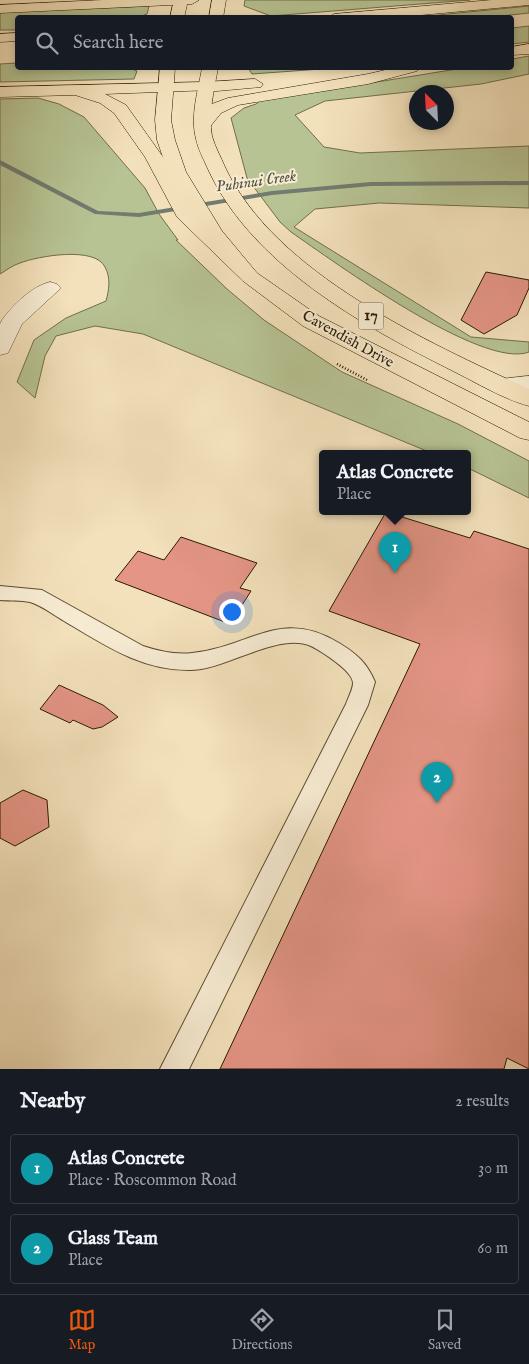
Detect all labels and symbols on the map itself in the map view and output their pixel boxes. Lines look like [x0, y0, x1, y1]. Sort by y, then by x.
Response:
north arrow [409, 85, 454, 130]
water label: Puhinui Creek [215, 166, 298, 198]
road number: 17 [358, 302, 384, 330]
street label: Cavendish Drive [299, 306, 397, 372]
pin: 1 [379, 532, 411, 573]
your location [219, 599, 245, 625]
pin: 2 [421, 762, 453, 803]

